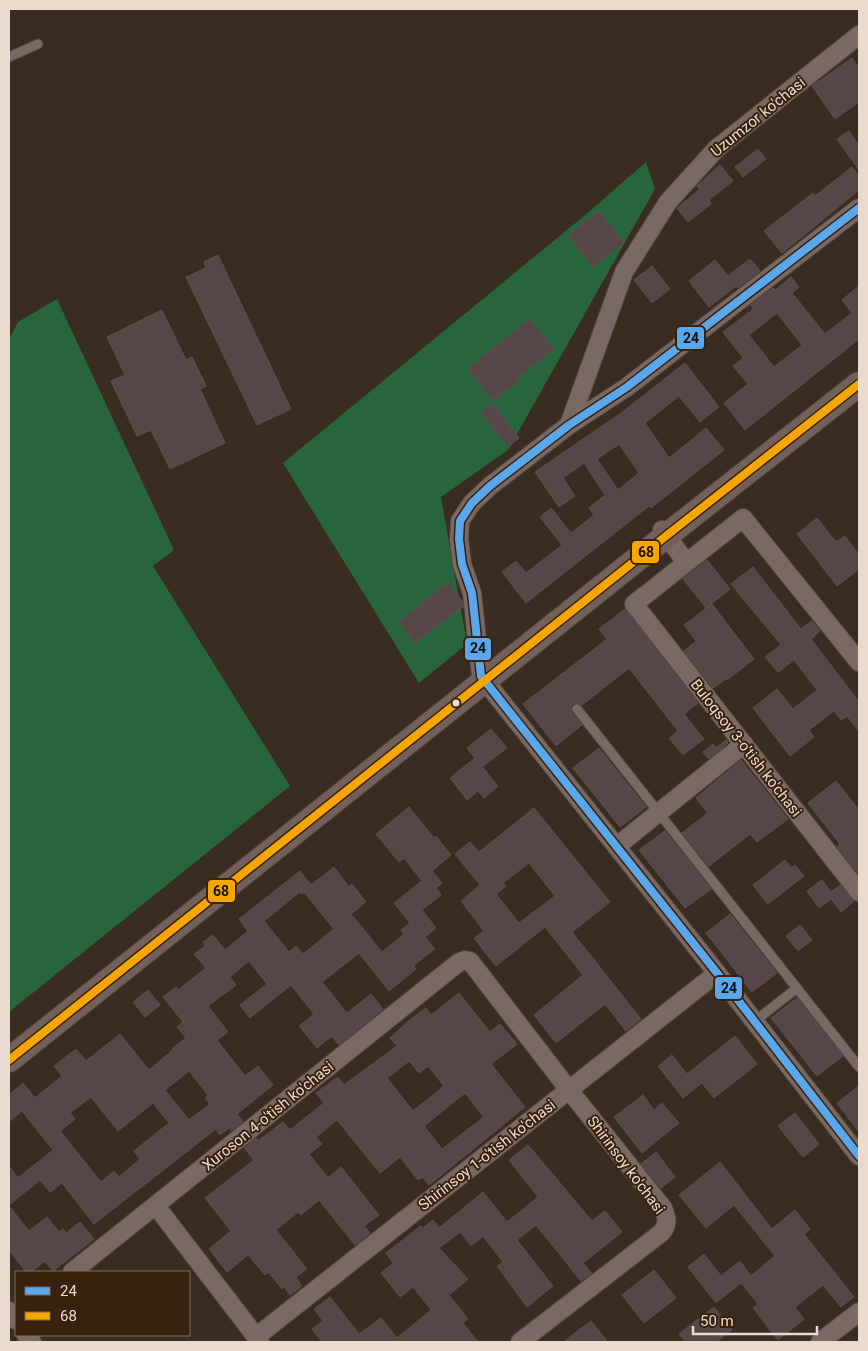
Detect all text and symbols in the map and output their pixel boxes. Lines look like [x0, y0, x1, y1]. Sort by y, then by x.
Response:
street label: Uzumzor ko'chasi [707, 73, 809, 161]
line badge: 24 [676, 326, 705, 350]
text: 24 [683, 330, 699, 346]
line badge: 68 [631, 540, 660, 564]
text: 68 [638, 544, 654, 560]
line badge: 24 [464, 637, 492, 661]
text: 24 [470, 640, 486, 656]
street label: Buloqsoy 3-o'tish ko'chasi [687, 676, 805, 820]
unlabelled marker [451, 698, 461, 708]
line badge: 68 [207, 879, 236, 903]
text: 68 [213, 883, 229, 899]
line badge: 24 [714, 976, 743, 1000]
text: 24 [721, 980, 737, 996]
street label: Xuroson 4-o'tish ko'chasi [199, 1058, 337, 1174]
street label: Shirinsoy 1-o'tish ko'chasi [415, 1096, 559, 1214]
street label: Shirinsoy ko'chasi [583, 1113, 669, 1217]
legend [15, 1271, 190, 1336]
text: 24 [60, 1282, 77, 1300]
scale bar [693, 1304, 817, 1336]
text: 68 [60, 1307, 77, 1325]
text: 50 m [700, 1312, 734, 1330]

